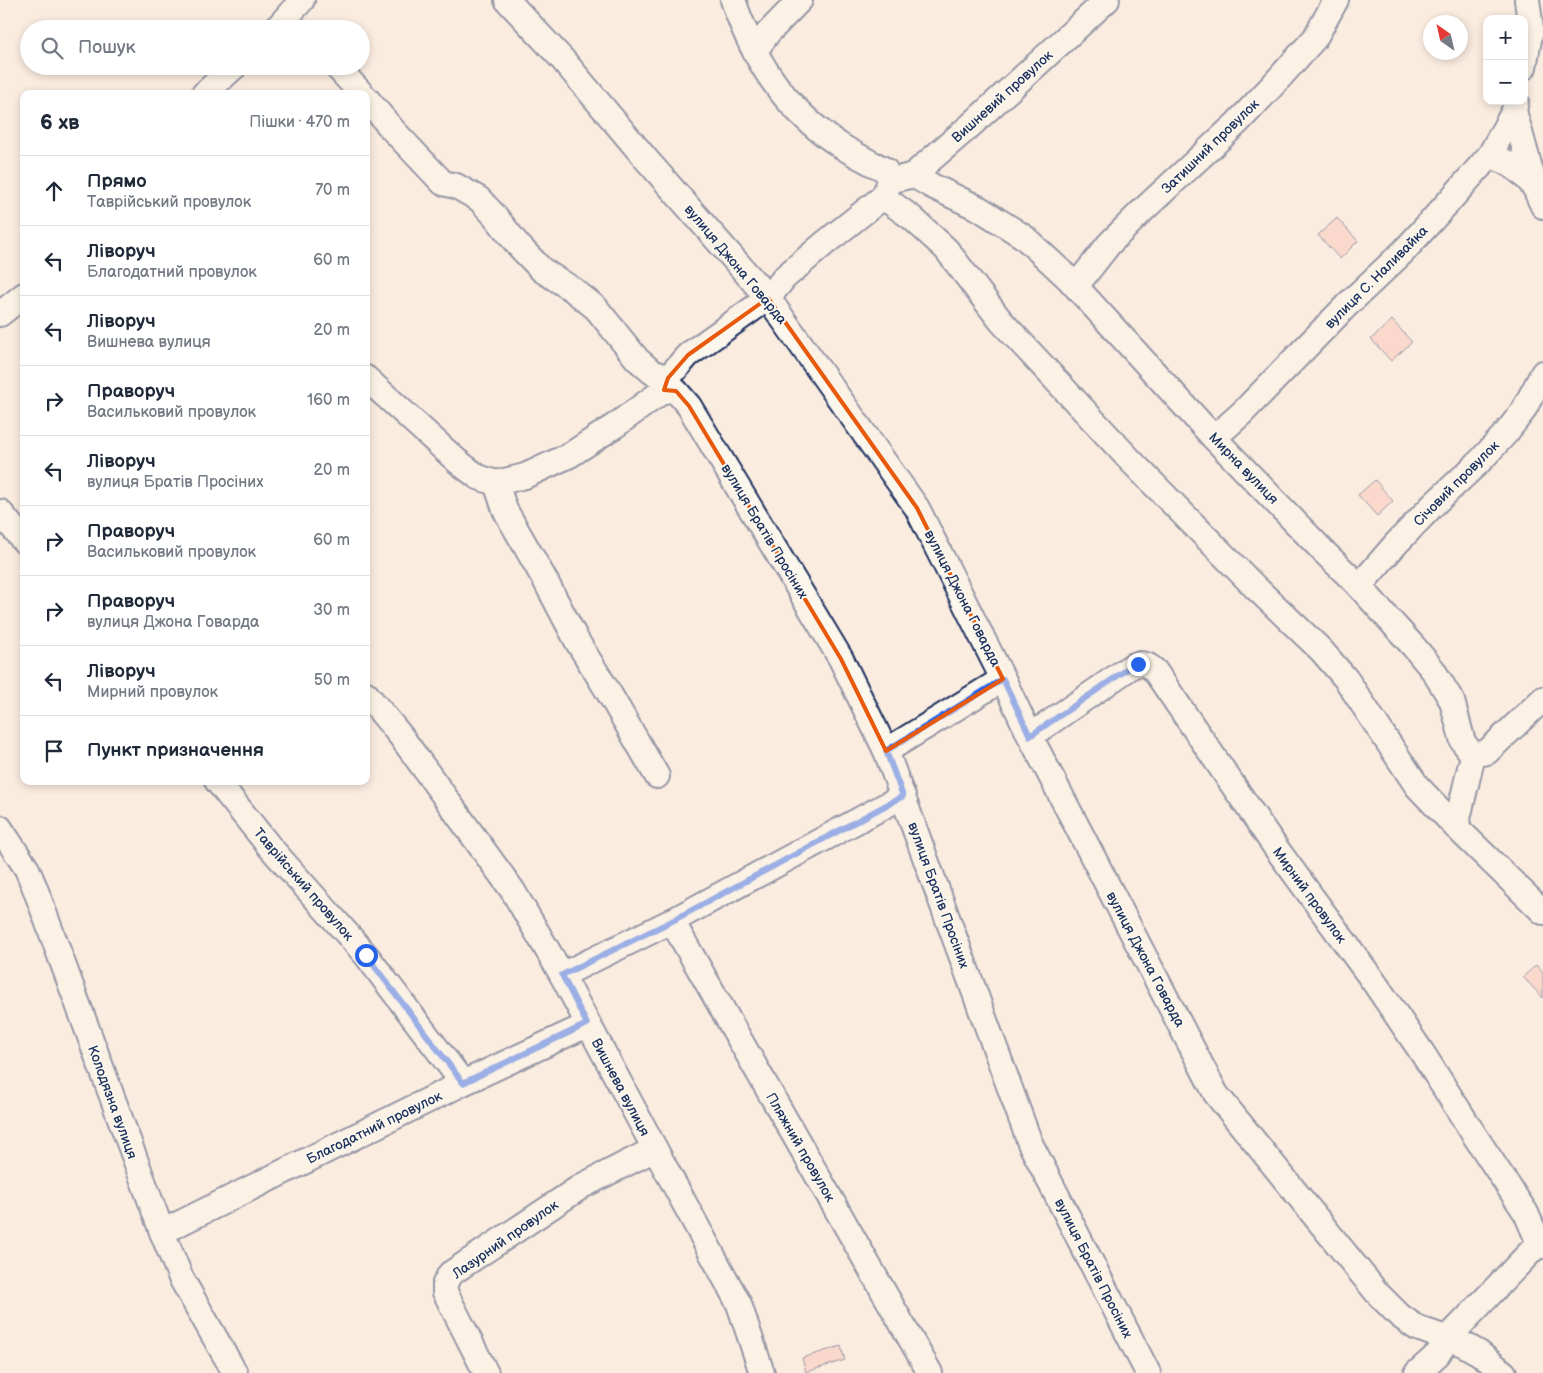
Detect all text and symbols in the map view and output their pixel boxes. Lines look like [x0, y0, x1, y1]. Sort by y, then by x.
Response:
north arrow [1423, 15, 1468, 60]
map controls [1483, 15, 1528, 105]
button: + [1483, 15, 1528, 60]
search box [20, 20, 370, 75]
icon: search [38, 34, 66, 62]
text: Пошук [78, 36, 136, 59]
street label: Вишневий провулок [948, 46, 1057, 146]
button: − [1483, 60, 1528, 105]
street label: Затишний провулок [1158, 95, 1263, 197]
text: 6 хв [40, 110, 79, 135]
text: Пішки · 470 m [249, 113, 350, 132]
text: Прямо [87, 170, 147, 193]
icon: ahead [40, 177, 68, 205]
text: 70 m [315, 181, 350, 200]
text: Таврійський провулок [87, 193, 251, 212]
street label: вулиця Джона Говарда [681, 201, 791, 328]
street label: вулиця С. Наливайка [1321, 222, 1432, 332]
text: Ліворуч [87, 240, 156, 263]
icon: left [40, 247, 68, 275]
text: 60 m [313, 251, 350, 270]
text: Благодатний провулок [87, 263, 257, 282]
text: Ліворуч [87, 310, 156, 333]
icon: left [40, 317, 68, 345]
text: 20 m [314, 321, 350, 340]
text: Вишнева вулиця [87, 333, 211, 352]
text: Праворуч [87, 380, 175, 403]
icon: right [40, 387, 68, 415]
text: 160 m [307, 391, 350, 410]
text: Васильковий провулок [87, 403, 256, 422]
street label: Мирна вулиця [1205, 429, 1282, 508]
street label: Січовий провулок [1410, 437, 1503, 530]
text: Ліворуч [87, 450, 156, 473]
icon: left [40, 457, 68, 485]
text: 20 m [314, 461, 350, 480]
street label: вулиця Братів Просіних [718, 461, 812, 602]
text: вулиця Братів Просіних [87, 473, 263, 492]
text: Праворуч [87, 520, 175, 543]
icon: right [40, 527, 68, 555]
street label: вулиця Джона Говарда [921, 527, 1005, 670]
text: 60 m [313, 531, 350, 550]
text: Васильковий провулок [87, 543, 256, 562]
text: Праворуч [87, 590, 175, 613]
icon: right [40, 597, 68, 625]
text: 30 m [313, 601, 350, 620]
text: вулиця Джона Говарда [87, 613, 260, 632]
route end [1127, 653, 1150, 676]
text: Ліворуч [87, 660, 156, 683]
icon: left [40, 667, 68, 695]
text: 50 m [314, 671, 350, 690]
text: Мирний провулок [87, 683, 218, 702]
icon: arrive [40, 737, 68, 765]
text: Пункт призначення [87, 739, 264, 762]
street label: вулиця Братів Просіних [904, 820, 973, 971]
street label: Таврійський провулок [250, 825, 358, 945]
street label: Мирний провулок [1269, 844, 1351, 947]
street label: вулиця Джона Говарда [1103, 889, 1189, 1031]
route start [355, 944, 378, 967]
street label: Вишнева вулиця [588, 1035, 654, 1139]
street label: Колодязна вулиця [84, 1043, 141, 1161]
street label: Благодатний провулок [304, 1087, 445, 1168]
street label: Пляжний провулок [762, 1090, 839, 1205]
street label: Лазурний провулок [448, 1196, 562, 1283]
street label: вулиця Братів Просіних [1051, 1196, 1136, 1341]

